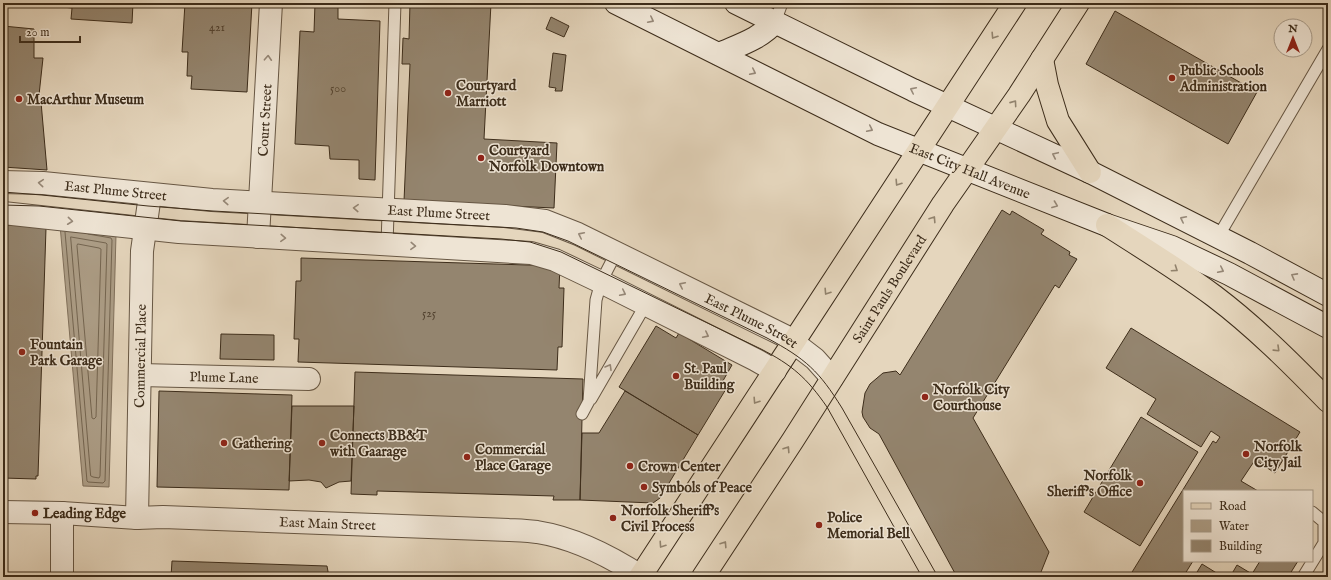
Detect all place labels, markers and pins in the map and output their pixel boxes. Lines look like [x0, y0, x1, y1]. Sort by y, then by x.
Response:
place label: Public Schools Administration [1179, 62, 1268, 96]
marker: Public Schools Administration [1167, 73, 1177, 83]
place label: Courtyard Marriott [456, 77, 517, 111]
marker: Courtyard Marriott [443, 88, 453, 98]
place label: MacArthur Museum [27, 91, 144, 109]
marker: MacArthur Museum [14, 94, 24, 104]
place label: Courtyard Norfolk Downtown [488, 142, 605, 176]
marker: Courtyard Norfolk Downtown [476, 153, 486, 163]
place label: Fountain Park Garage [30, 336, 103, 370]
marker: Fountain Park Garage [17, 347, 27, 357]
place label: St. Paul Building [684, 360, 736, 394]
marker: St. Paul Building [671, 371, 681, 381]
place label: Norfolk City Courthouse [932, 381, 1011, 415]
marker: Norfolk City Courthouse [920, 392, 930, 402]
place label: Connects BB&T with Gaarage [329, 427, 428, 461]
place label: Gathering [232, 435, 293, 453]
marker: Gathering [219, 438, 229, 448]
marker: Connects BB&T with Gaarage [317, 438, 327, 448]
place label: Norfolk City Jail [1253, 438, 1303, 472]
place label: Commercial Place Garage [475, 441, 551, 475]
marker: Norfolk City Jail [1241, 449, 1251, 459]
marker: Commercial Place Garage [462, 452, 472, 462]
place label: Crown Center [638, 458, 721, 476]
marker: Crown Center [625, 461, 635, 471]
place label: Norfolk Sheriff's Office [1047, 467, 1133, 501]
marker: Norfolk Sheriff's Office [1135, 478, 1145, 488]
place label: Symbols of Peace [652, 479, 752, 497]
marker: Symbols of Peace [639, 482, 649, 492]
place label: Norfolk Sheriff's Civil Process [620, 502, 719, 536]
place label: Leading Edge [43, 505, 127, 523]
marker: Leading Edge [30, 508, 40, 518]
place label: Police Memorial Bell [827, 509, 911, 543]
marker: Norfolk Sheriff's Civil Process [608, 513, 618, 523]
marker: Police Memorial Bell [814, 520, 824, 530]

